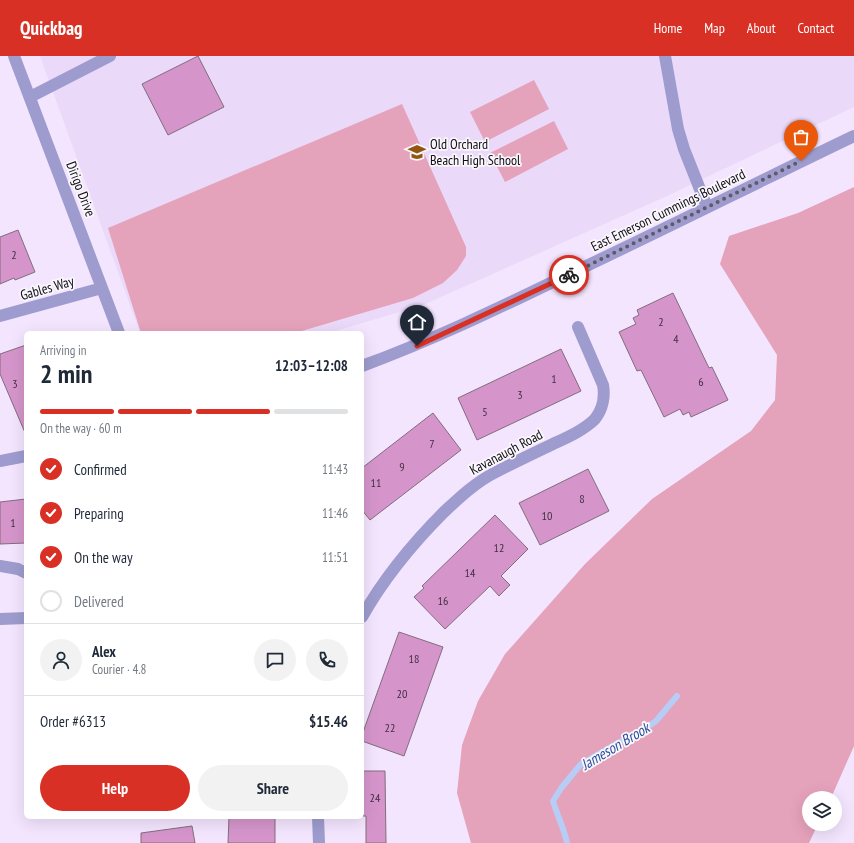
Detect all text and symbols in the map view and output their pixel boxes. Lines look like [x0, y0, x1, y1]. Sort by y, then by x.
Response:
text: Quickbag [20, 16, 82, 40]
text: Home [654, 19, 682, 37]
text: Map [704, 19, 725, 37]
text: About [747, 19, 776, 37]
text: Contact [798, 19, 834, 37]
pin [784, 120, 818, 161]
icon: bag [790, 126, 812, 148]
place label: Old Orchard Beach High School [430, 135, 521, 169]
school or university icon: Old Orchard Beach High School [407, 142, 427, 162]
street label: Dirigo Drive [62, 159, 100, 219]
street label: East Emerson Cummings Boulevard [588, 165, 748, 255]
house number: 2 [11, 247, 17, 262]
courier [549, 255, 589, 295]
icon: bike [558, 264, 580, 286]
street label: Gables Way [18, 272, 77, 304]
pin [400, 305, 434, 346]
icon: home [406, 311, 428, 333]
house number: 2 [658, 314, 664, 329]
house number: 4 [673, 331, 679, 346]
text: Arriving in [40, 342, 87, 359]
text: 12:03–12:08 [275, 356, 348, 375]
text: 2 min [40, 357, 93, 390]
house number: 1 [551, 371, 557, 386]
house number: 6 [698, 374, 704, 389]
house number: 3 [12, 376, 18, 391]
house number: 3 [517, 387, 523, 402]
house number: 5 [482, 404, 488, 419]
text: On the way · 60 m [40, 420, 122, 437]
street label: Kavanaugh Road [466, 425, 546, 479]
house number: 7 [429, 436, 435, 451]
icon: check [40, 458, 62, 480]
house number: 9 [399, 459, 405, 474]
text: Confirmed [74, 460, 127, 479]
text: 11:43 [322, 461, 348, 478]
house number: 11 [371, 475, 381, 490]
house number: 8 [579, 491, 585, 506]
icon: check [40, 502, 62, 524]
text: Preparing [74, 504, 124, 523]
text: 11:46 [322, 505, 348, 522]
house number: 10 [542, 508, 552, 523]
house number: 1 [10, 515, 16, 530]
house number: 12 [494, 540, 504, 555]
icon: check [40, 546, 62, 568]
text: On the way [74, 548, 133, 567]
text: 11:51 [322, 549, 348, 566]
house number: 14 [465, 565, 476, 580]
text: Delivered [74, 592, 124, 611]
house number: 16 [438, 593, 448, 608]
button: person [40, 639, 82, 681]
button: chat [254, 639, 296, 681]
button: phone [306, 639, 348, 681]
text: Alex [92, 642, 116, 661]
house number: 18 [409, 651, 419, 666]
text: Courier · 4.8 [92, 661, 146, 678]
house number: 20 [397, 686, 407, 701]
text: Order #6313 [40, 712, 106, 731]
text: $15.46 [309, 712, 348, 731]
water label: Jameson Brook [576, 717, 655, 774]
house number: 22 [385, 720, 395, 735]
button: Help [40, 765, 190, 811]
button: Share [198, 765, 348, 811]
house number: 24 [370, 790, 381, 805]
map controls [802, 791, 842, 831]
button: layers [802, 791, 842, 831]

